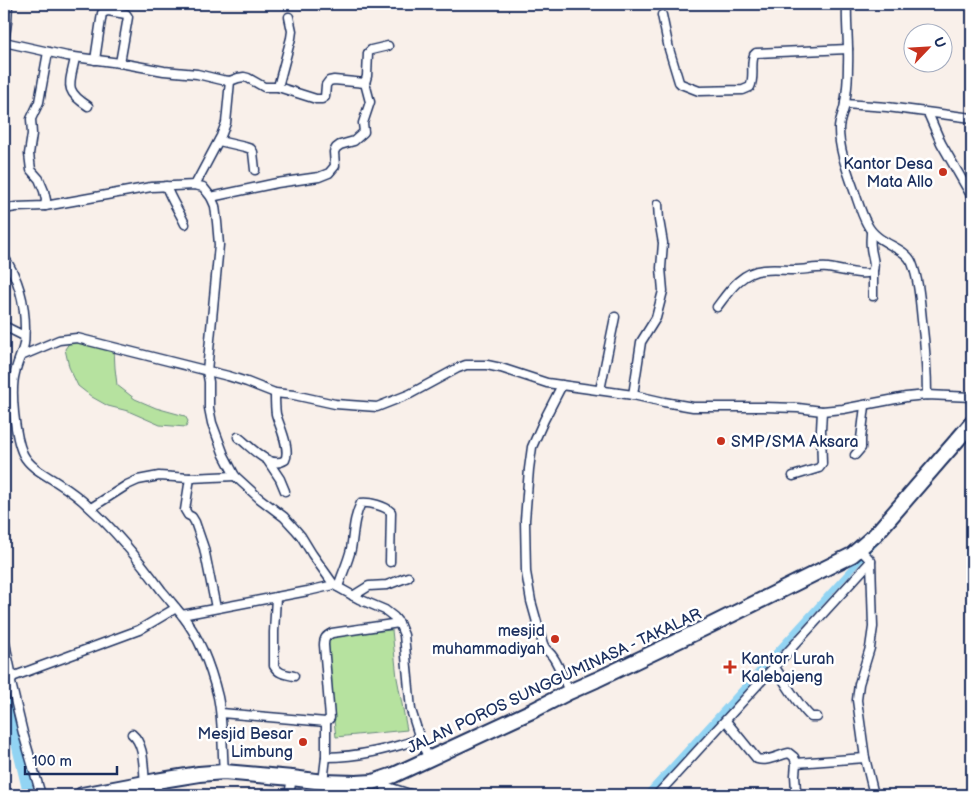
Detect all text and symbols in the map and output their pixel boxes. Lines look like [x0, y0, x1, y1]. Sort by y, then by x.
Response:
north arrow [904, 22, 954, 72]
text: U [930, 35, 949, 51]
place label: Kantor Desa Mata Allo [843, 155, 933, 192]
marker: Kantor Desa Mata Allo [937, 166, 949, 178]
place label: SMP/SMA Aksara [731, 433, 858, 452]
marker: SMP/SMA Aksara [715, 435, 727, 447]
street label: JALAN POROS SUNGGUMINASA - TAKALAR [405, 605, 705, 758]
place label: mesjid muhammadiyah [432, 622, 545, 659]
marker: mesjid muhammadiyah [549, 633, 561, 645]
place label: Kantor Lurah Kalebajeng [741, 650, 834, 687]
marker: Kantor Lurah Kalebajeng [723, 660, 737, 674]
place label: Mesjid Besar Limbung [198, 725, 293, 762]
marker: Mesjid Besar Limbung [297, 736, 309, 748]
scale bar [25, 744, 118, 776]
text: 100 m [32, 752, 72, 771]

